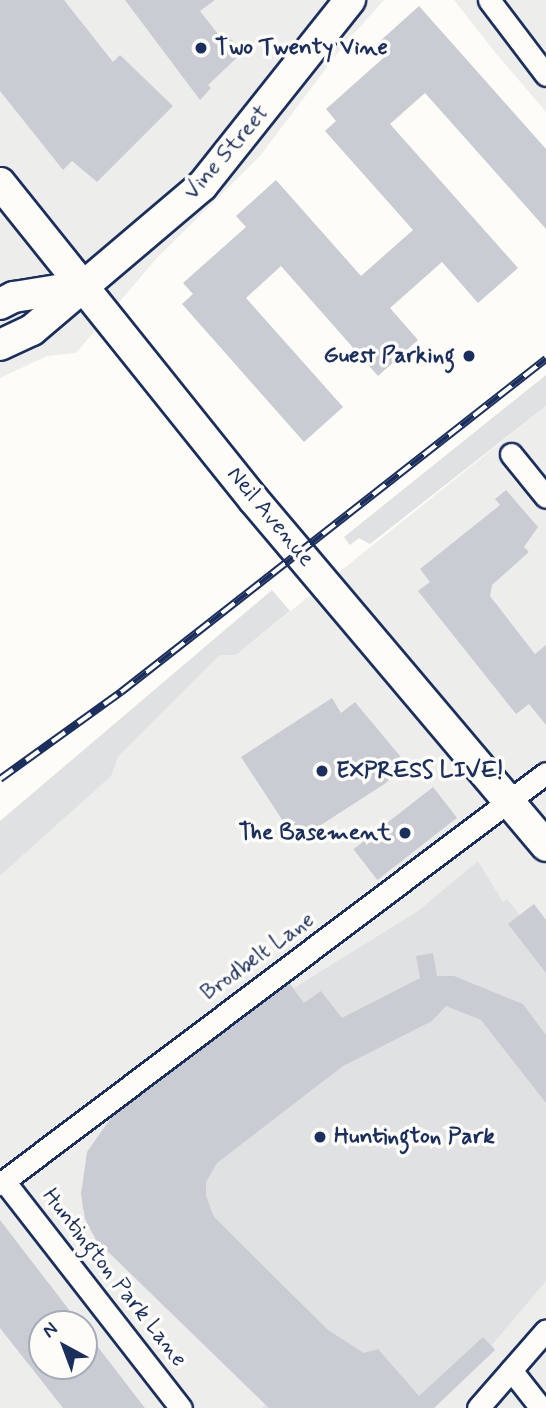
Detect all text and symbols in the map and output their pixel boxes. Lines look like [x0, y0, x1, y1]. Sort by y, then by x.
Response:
place label: Two Twenty Vine [215, 34, 391, 62]
marker: Two Twenty Vine [193, 40, 209, 56]
street label: Vine Street [179, 100, 275, 206]
place label: Guest Parking [324, 342, 455, 370]
marker: Guest Parking [461, 348, 477, 364]
street label: Neil Avenue [222, 464, 318, 570]
place label: EXPRESS LIVE! [336, 757, 504, 785]
marker: EXPRESS LIVE! [314, 763, 330, 779]
place label: The Basement [247, 819, 391, 847]
marker: The Basement [397, 825, 413, 841]
street label: Brodbelt Lane [195, 906, 321, 1008]
place label: Huntington Park [334, 1123, 493, 1151]
marker: Huntington Park [312, 1129, 328, 1145]
street label: Huntington Park Lane [37, 1185, 191, 1371]
north arrow [28, 1310, 98, 1380]
text: N [37, 1317, 63, 1344]

